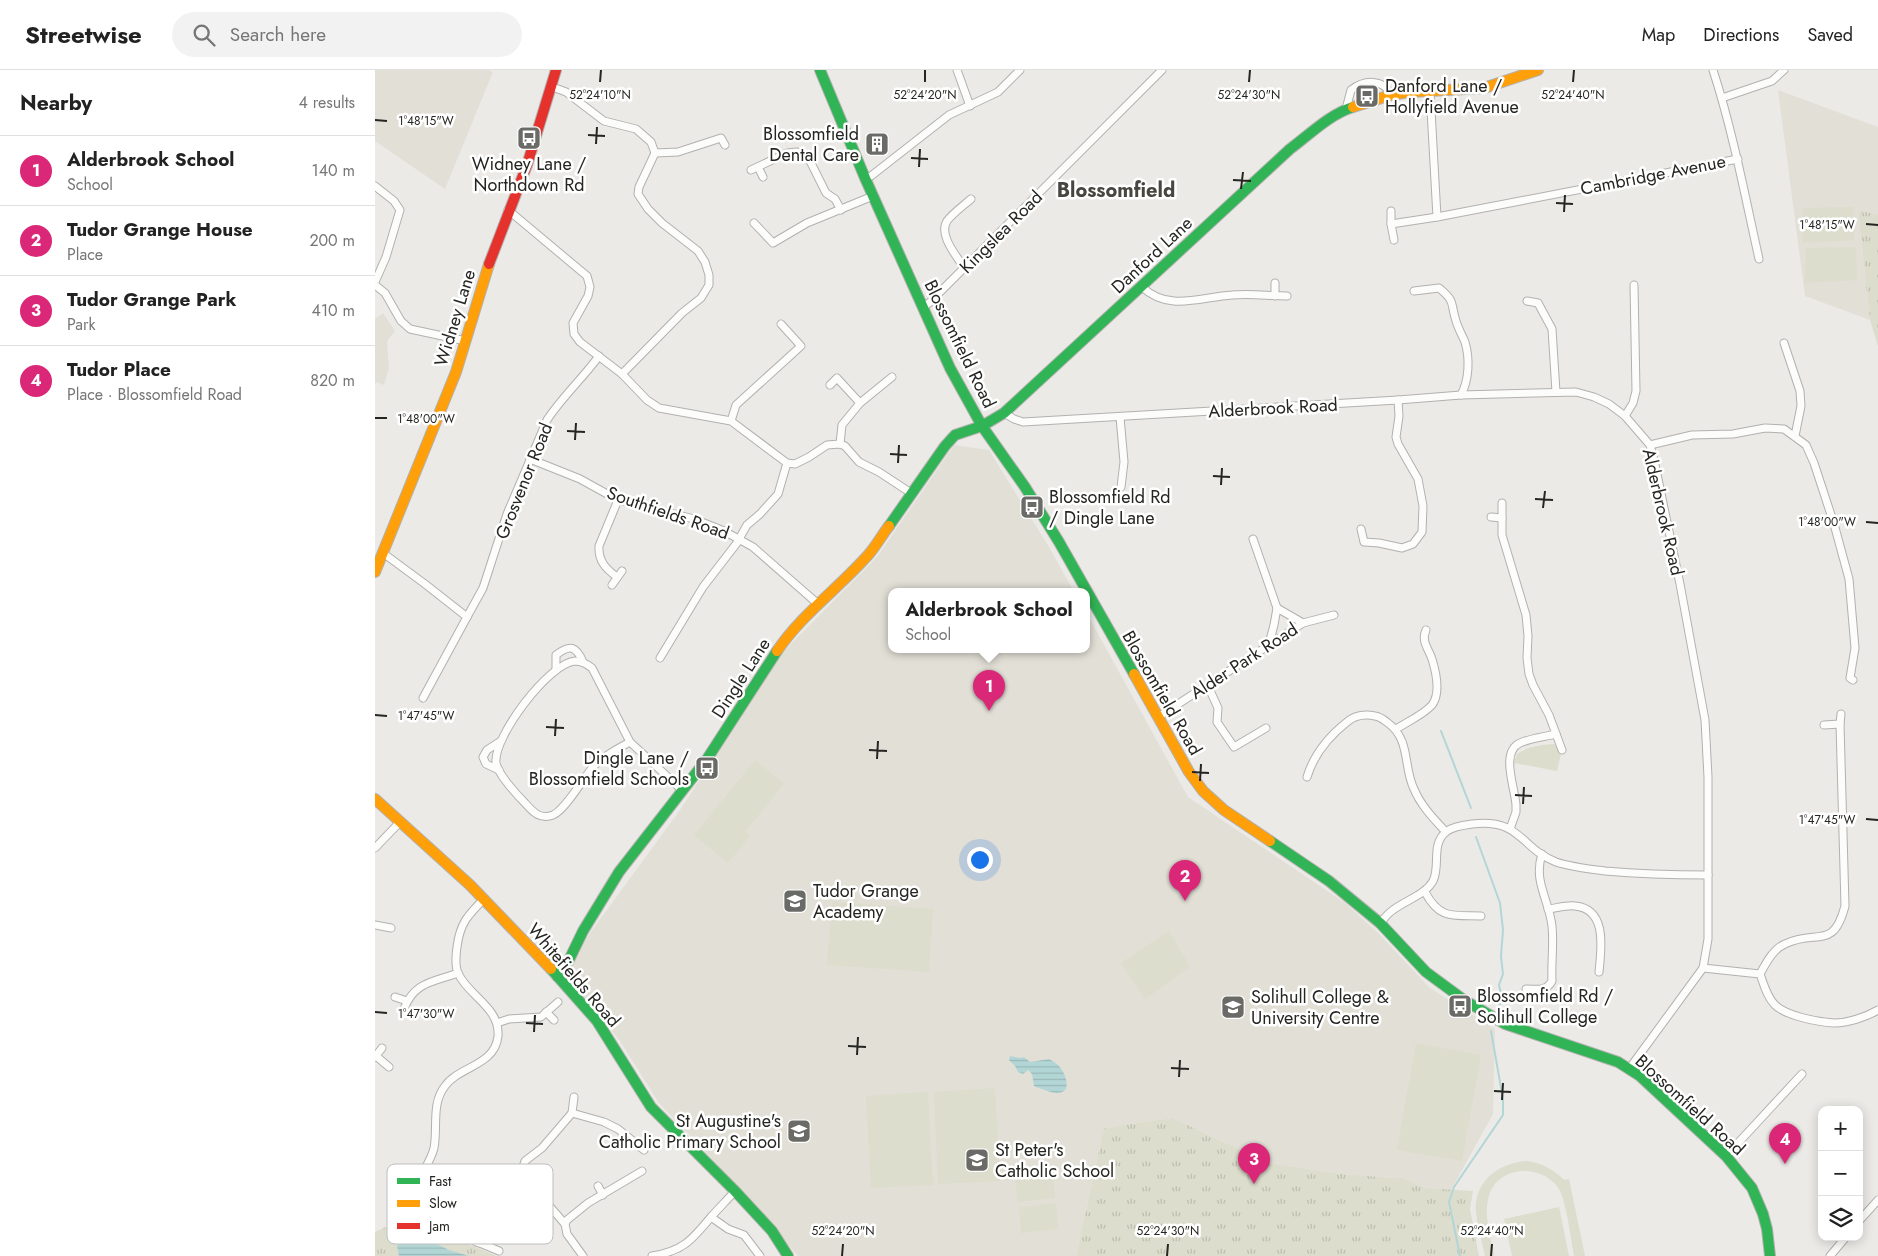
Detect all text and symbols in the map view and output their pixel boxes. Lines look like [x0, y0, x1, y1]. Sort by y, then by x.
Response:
search box [172, 12, 522, 57]
text: Streetwise [25, 17, 142, 52]
icon: search [190, 21, 218, 49]
text: Search here [230, 21, 326, 48]
text: Map [1642, 22, 1675, 48]
text: Directions [1703, 22, 1779, 48]
text: Saved [1807, 22, 1853, 48]
place label: Danford Lane / Hollyfield Avenue [1385, 73, 1519, 120]
bus stop icon: Danford Lane / Hollyfield Avenue [1354, 83, 1380, 109]
text: 52°24'10"N [569, 86, 631, 104]
text: 52°24'20"N [893, 86, 957, 104]
text: 52°24'30"N [1218, 86, 1280, 104]
text: 52°24'40"N [1541, 86, 1605, 104]
text: Nearby [20, 88, 92, 118]
text: 4 results [299, 91, 355, 114]
text: 1°48'15"W [398, 112, 454, 130]
place label: Blossomfield Dental Care [763, 121, 859, 168]
bus stop icon: Widney Lane / Northdown Rd [516, 125, 542, 151]
building icon: Blossomfield Dental Care [864, 131, 890, 157]
text: Alderbrook School [67, 146, 234, 173]
street label: Cambridge Avenue [1578, 148, 1728, 202]
place label: Widney Lane / Northdown Rd [472, 151, 586, 198]
text: 1 [32, 159, 40, 182]
text: 140 m [312, 159, 355, 182]
text: School [67, 173, 113, 196]
district label: Blossomfield [1057, 176, 1175, 205]
street label: Kingslea Road [954, 185, 1048, 279]
street label: Danford Lane [1106, 210, 1198, 300]
text: Tudor Grange House [67, 216, 253, 243]
text: 1°48'15"W [1799, 216, 1855, 234]
text: 2 [31, 229, 41, 252]
text: 200 m [309, 229, 355, 252]
text: Place [67, 243, 103, 266]
street label: Widney Lane [428, 266, 482, 370]
street label: Blossomfield Road [918, 275, 1002, 413]
text: Tudor Grange Park [67, 286, 236, 313]
text: 3 [31, 299, 41, 322]
text: 410 m [312, 299, 355, 322]
text: Park [67, 313, 96, 336]
text: Tudor Place [67, 356, 171, 383]
text: 4 [30, 369, 42, 392]
text: 820 m [310, 369, 355, 392]
text: Place · Blossomfield Road [67, 383, 242, 406]
street label: Alderbrook Road [1208, 392, 1338, 424]
text: 1°48'00"W [397, 410, 455, 428]
street label: Grosvenor Road [489, 419, 559, 543]
street label: Alderbrook Road [1636, 446, 1690, 578]
street label: Southfields Road [603, 480, 733, 546]
place label: Blossomfield Rd / Dingle Lane [1049, 484, 1171, 531]
bus stop icon: Blossomfield Rd / Dingle Lane [1019, 494, 1045, 520]
text: 1°48'00"W [1798, 513, 1856, 531]
popup [888, 588, 1090, 653]
text: Alderbrook School [905, 596, 1073, 623]
street label: Alder Park Road [1185, 616, 1303, 706]
text: School [905, 623, 951, 646]
street label: Blossomfield Road [1116, 626, 1208, 760]
street label: Dingle Lane [705, 633, 777, 723]
pin: 1 [973, 670, 1005, 711]
text: 1°47'45"W [398, 707, 454, 725]
place label: Dingle Lane / Blossomfield Schools [529, 745, 689, 792]
bus stop icon: Dingle Lane / Blossomfield Schools [694, 755, 720, 781]
text: 1°47'45"W [1799, 811, 1855, 829]
your location [967, 847, 993, 873]
pin: 2 [1169, 860, 1201, 901]
place label: Tudor Grange Academy [813, 878, 919, 925]
school or university icon: Tudor Grange Academy [782, 888, 808, 914]
street label: Whitefields Road [521, 917, 627, 1033]
place label: Blossomfield Rd / Solihull College [1477, 983, 1613, 1030]
place label: Solihull College & University Centre [1251, 984, 1389, 1031]
bus stop icon: Blossomfield Rd / Solihull College [1447, 993, 1473, 1019]
school or university icon: Solihull College & University Centre [1220, 994, 1246, 1020]
text: 1°47'30"W [398, 1005, 454, 1023]
street label: Blossomfield Road [1629, 1048, 1751, 1162]
map controls [1818, 1106, 1863, 1241]
button: + [1818, 1106, 1863, 1151]
place label: St Augustine's Catholic Primary School [599, 1108, 781, 1155]
school or university icon: St Augustine's Catholic Primary School [786, 1118, 812, 1144]
pin: 4 [1769, 1123, 1801, 1164]
place label: St Peter's Catholic School [995, 1137, 1114, 1184]
pin: 3 [1238, 1143, 1270, 1184]
school or university icon: St Peter's Catholic School [964, 1147, 990, 1173]
button: − [1818, 1151, 1863, 1196]
legend [387, 1164, 553, 1244]
text: Fast [429, 1171, 452, 1191]
text: Slow [429, 1193, 457, 1213]
button: layers [1818, 1196, 1863, 1241]
text: Jam [427, 1216, 450, 1236]
text: 52°24'20"N [811, 1222, 875, 1240]
text: 52°24'30"N [1137, 1222, 1199, 1240]
text: 52°24'40"N [1460, 1222, 1524, 1240]

